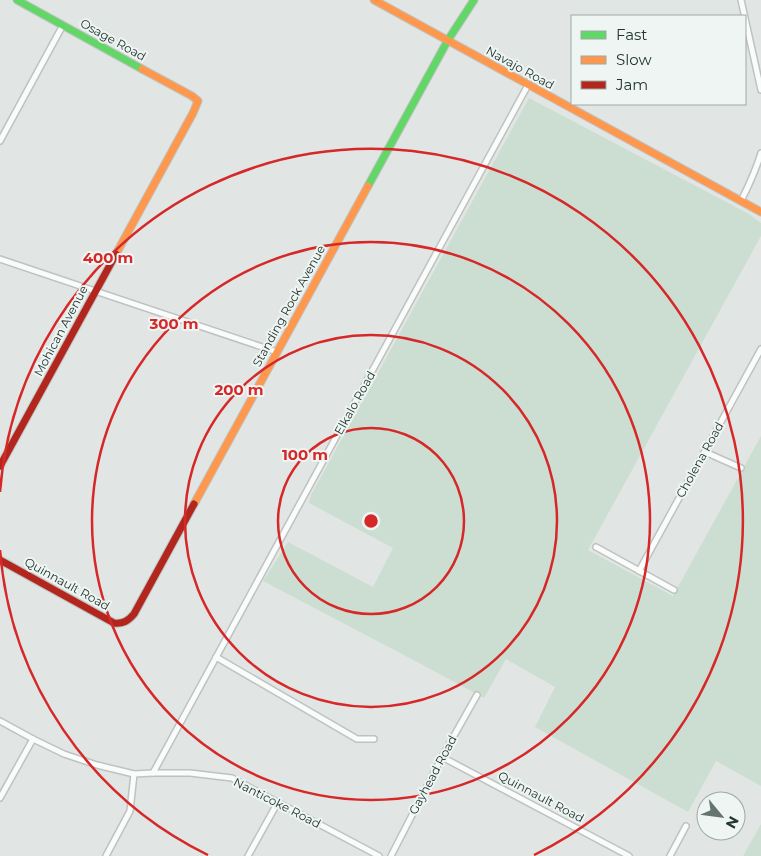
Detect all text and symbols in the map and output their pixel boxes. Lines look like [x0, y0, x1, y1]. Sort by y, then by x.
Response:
street label: Osage Road [78, 15, 149, 64]
legend [571, 15, 746, 105]
text: Fast [616, 25, 647, 44]
street label: Navajo Road [484, 43, 557, 92]
text: Slow [616, 50, 652, 69]
text: Jam [615, 75, 648, 94]
street label: Standing Rock Avenue [249, 242, 328, 369]
text: 400 m [83, 248, 133, 267]
street label: Mohican Avenue [30, 283, 91, 379]
text: 300 m [148, 314, 199, 333]
street label: Elkalo Road [331, 368, 378, 437]
text: 200 m [214, 380, 264, 399]
street label: Cholena Road [673, 419, 727, 500]
text: 100 m [282, 445, 328, 464]
centre of rings [362, 512, 380, 530]
street label: Quinnault Road [22, 554, 113, 613]
street label: Gayhead Road [405, 733, 460, 817]
street label: Quinnault Road [496, 768, 587, 826]
street label: Nanticoke Road [231, 774, 323, 831]
north arrow [696, 791, 746, 841]
text: N [722, 813, 743, 832]

